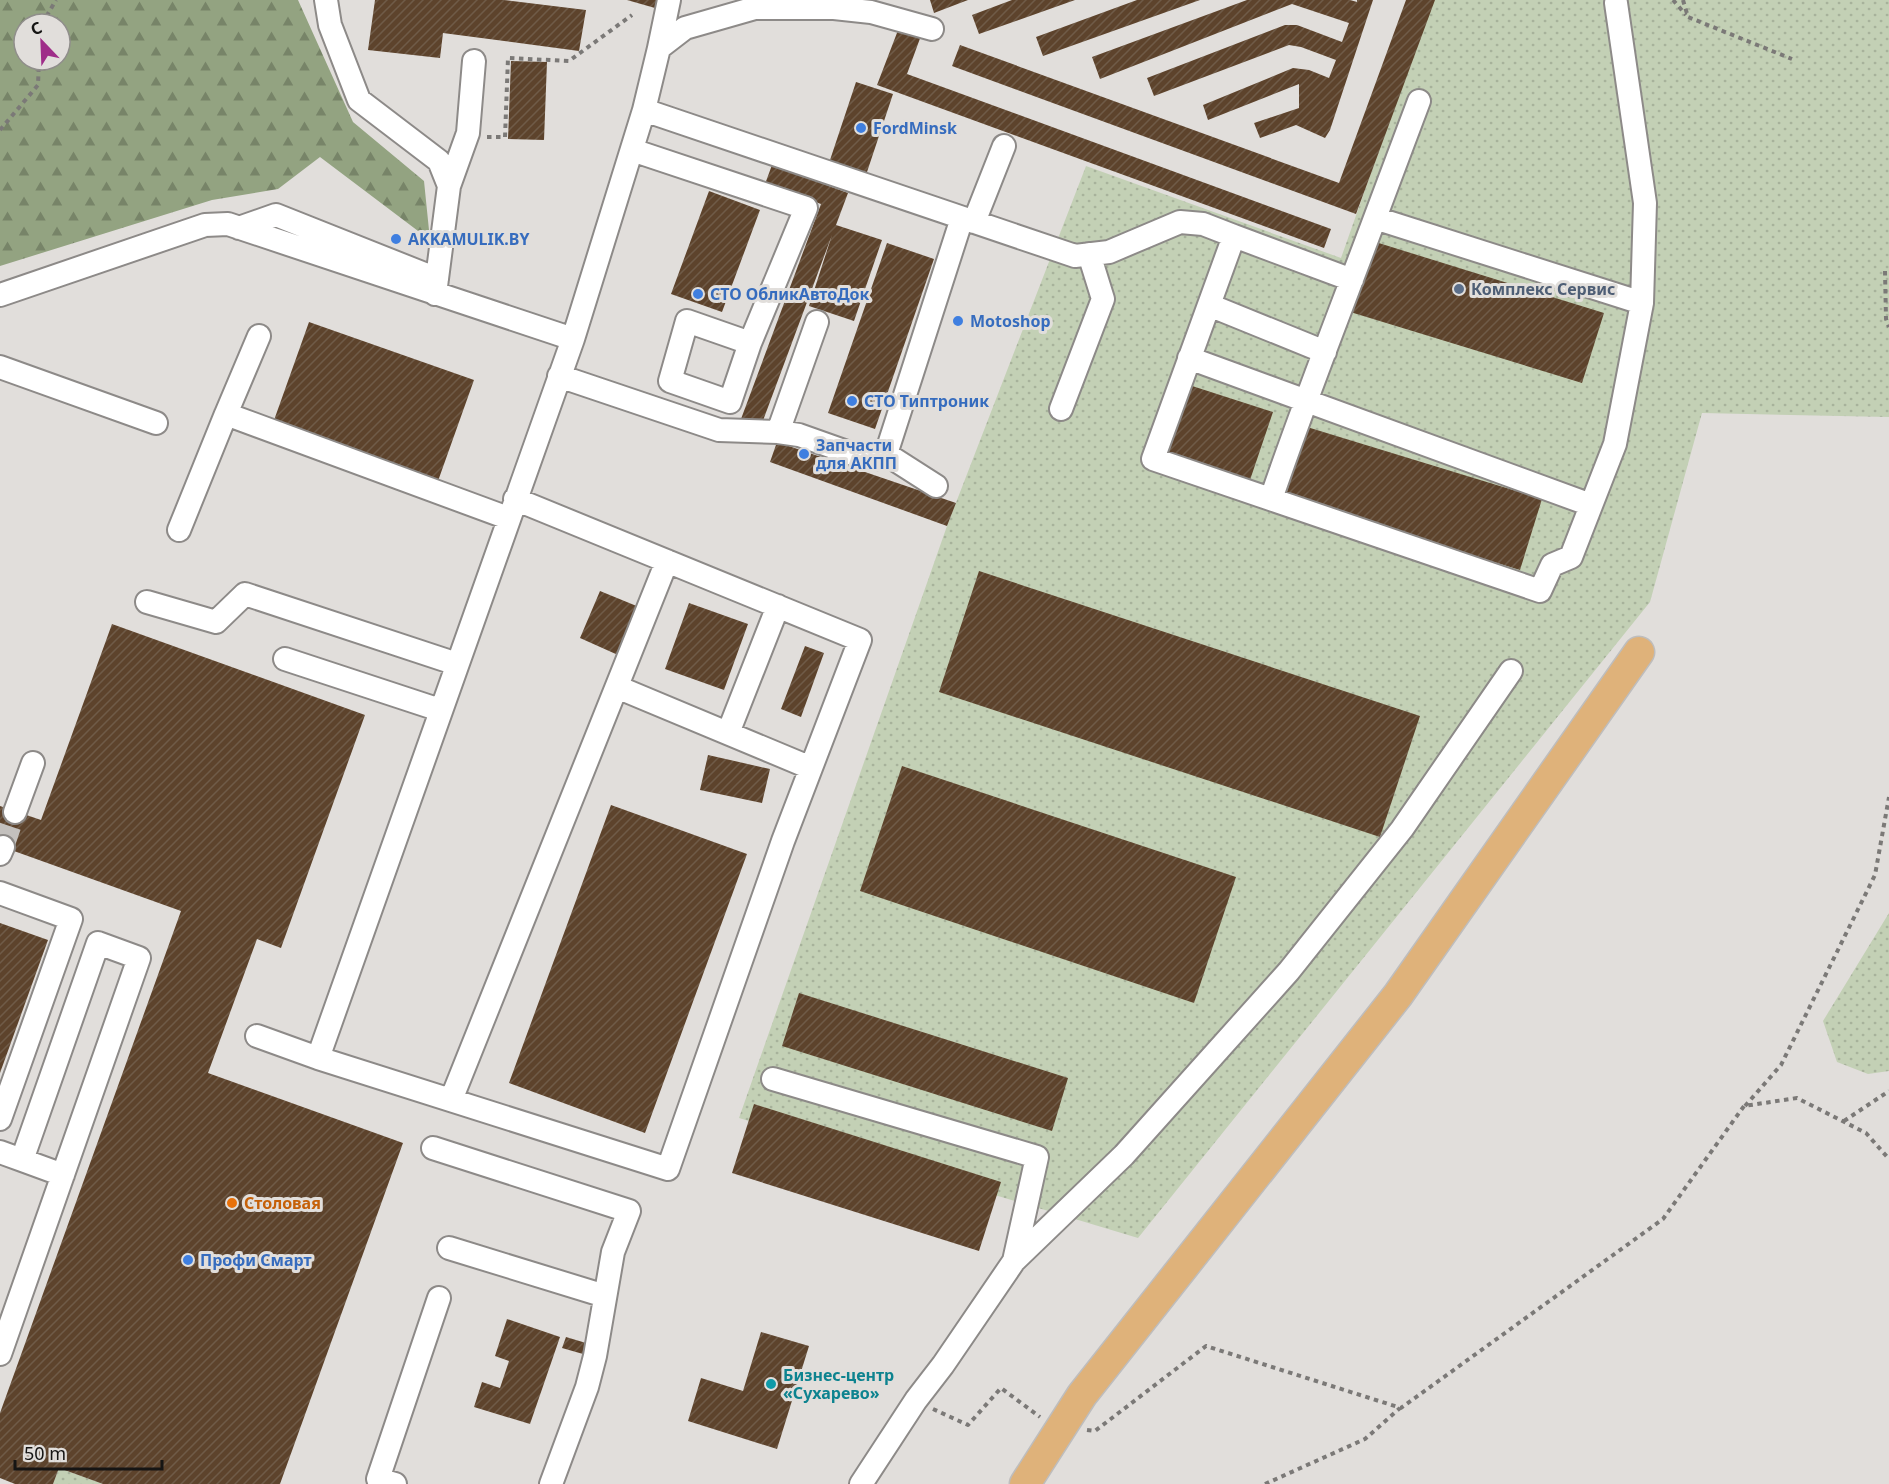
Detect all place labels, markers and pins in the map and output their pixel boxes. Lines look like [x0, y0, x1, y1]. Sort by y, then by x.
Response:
place label: FordMinsk [873, 117, 957, 139]
marker: FordMinsk [854, 121, 868, 135]
place label: AKKAMULIK.BY [408, 228, 531, 250]
marker: AKKAMULIK.BY [389, 232, 403, 246]
place label: Комплекс Сервис [1471, 278, 1615, 300]
marker: Комплекс Сервис [1452, 282, 1466, 296]
place label: СТО ОбликАвтоДок [710, 283, 870, 305]
marker: СТО ОбликАвтоДок [691, 287, 705, 301]
place label: Motoshop [970, 310, 1051, 332]
marker: Motoshop [951, 314, 965, 328]
place label: СТО Типтроник [864, 390, 989, 412]
marker: СТО Типтроник [845, 394, 859, 408]
place label: Запчасти для АКПП [816, 434, 897, 474]
marker: Запчасти для АКПП [797, 447, 811, 461]
place label: Столовая [244, 1192, 321, 1214]
marker: Столовая [225, 1196, 239, 1210]
place label: Профи Смарт [200, 1249, 312, 1271]
marker: Профи Смарт [181, 1253, 195, 1267]
place label: Бизнес-центр «Сухарево» [783, 1364, 894, 1404]
marker: Бизнес-центр «Сухарево» [764, 1377, 778, 1391]

